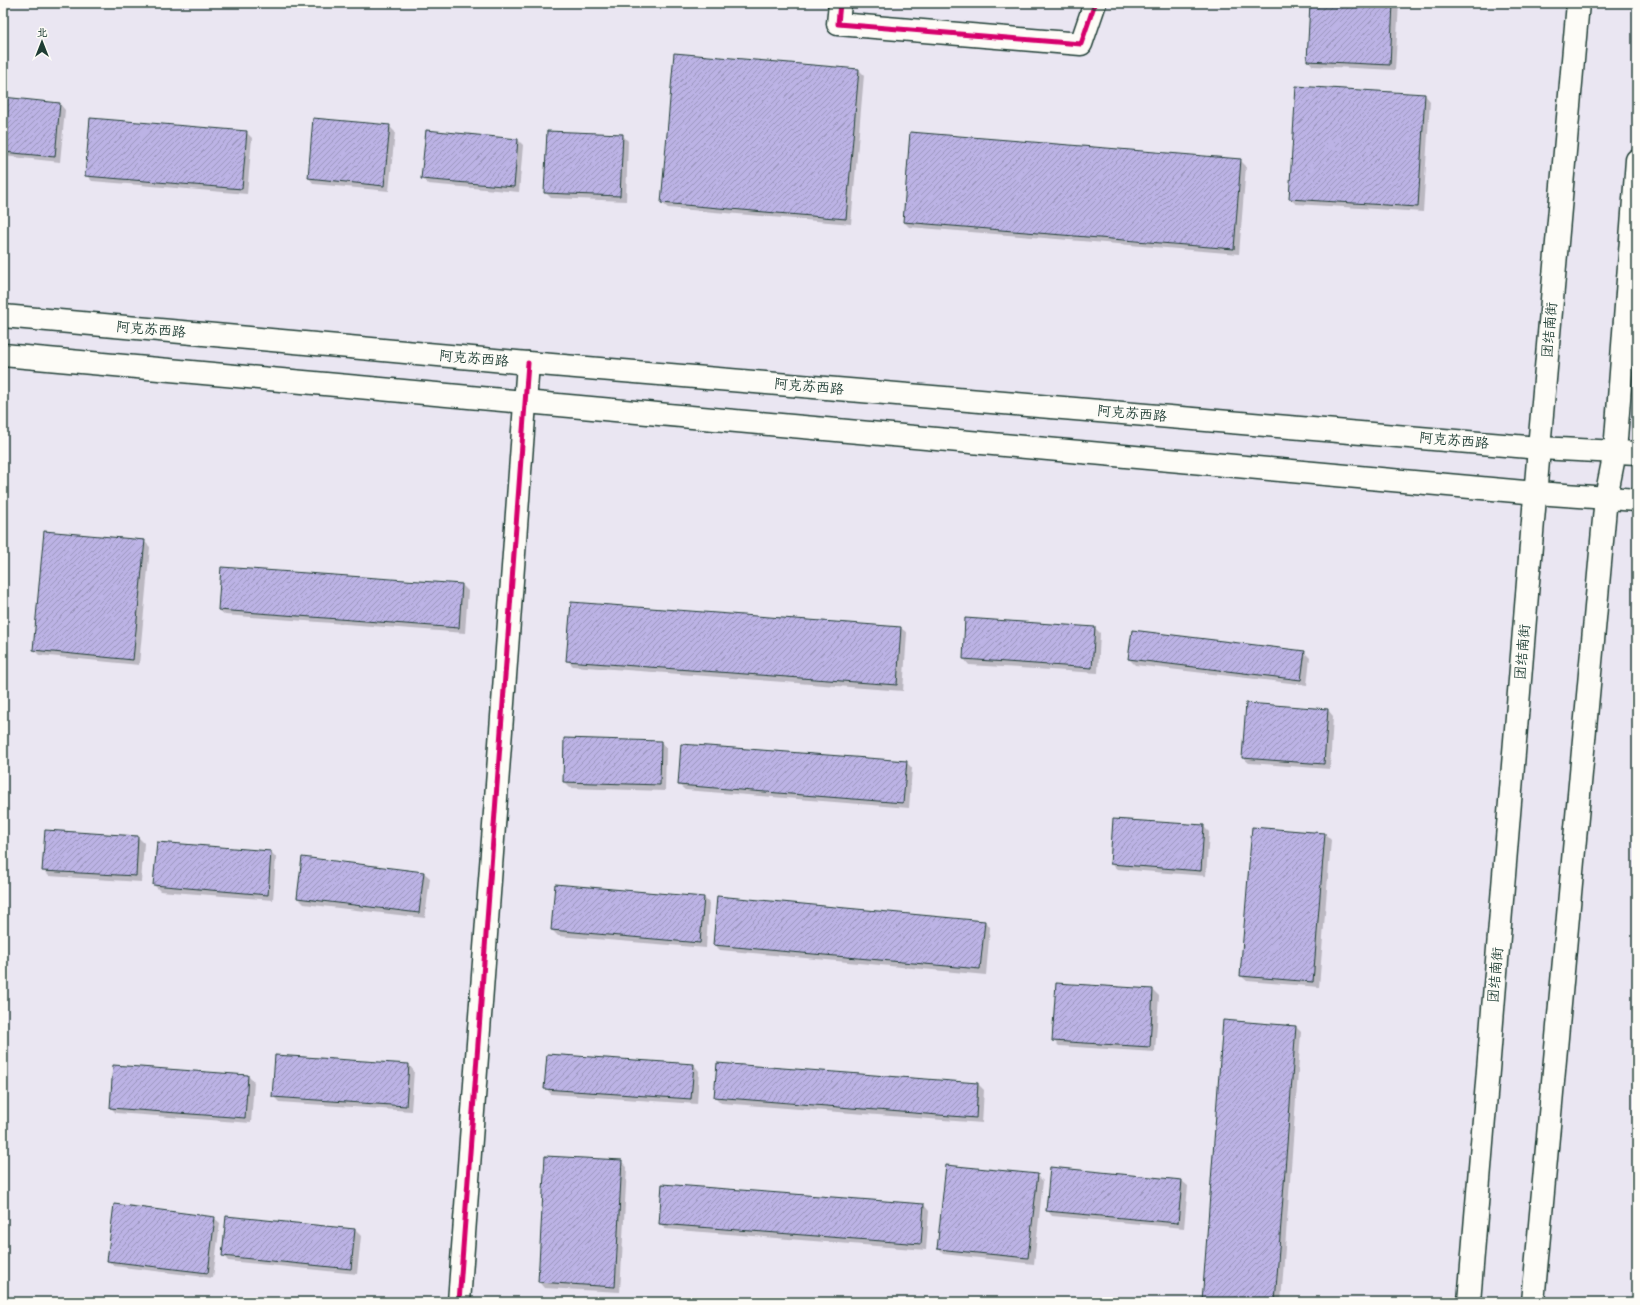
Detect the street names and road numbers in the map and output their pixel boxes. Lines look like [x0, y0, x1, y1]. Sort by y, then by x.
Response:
street label: 团结南街 [1537, 301, 1563, 359]
street label: 阿克苏西路 [115, 316, 187, 344]
street label: 阿克苏西路 [438, 345, 510, 373]
street label: 阿克苏西路 [773, 373, 845, 401]
street label: 阿克苏西路 [1096, 400, 1168, 428]
street label: 阿克苏西路 [1418, 427, 1490, 455]
street label: 团结南街 [1510, 623, 1536, 681]
street label: 团结南街 [1483, 946, 1509, 1004]

